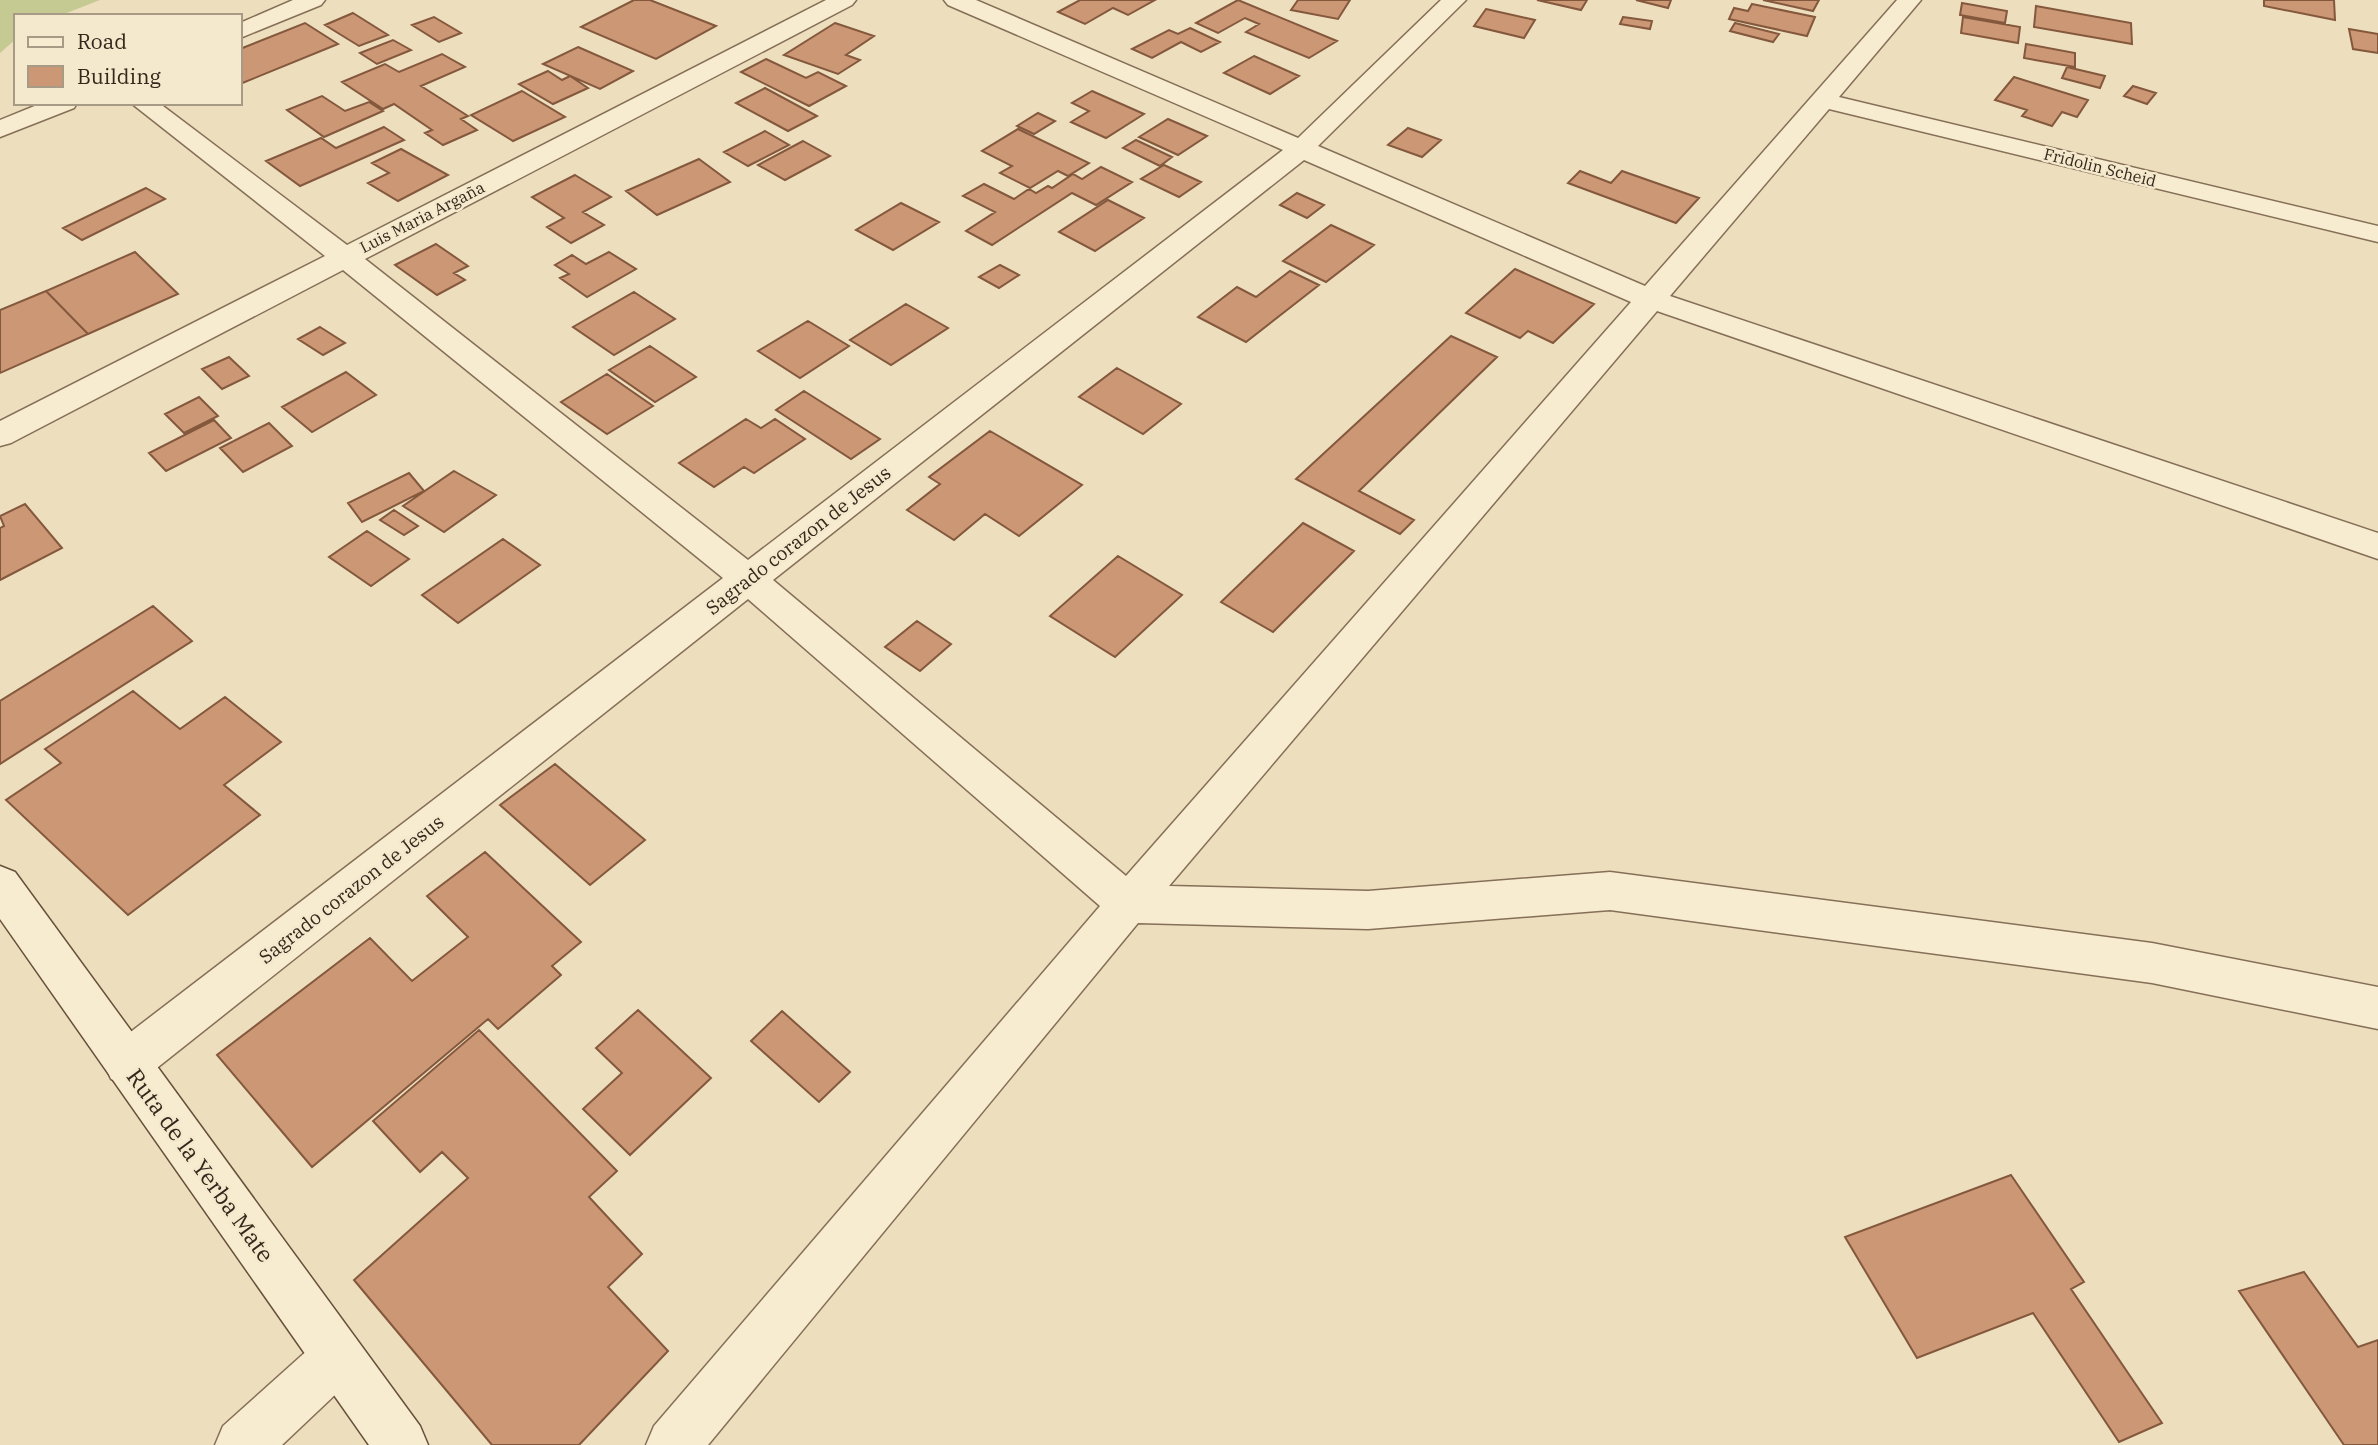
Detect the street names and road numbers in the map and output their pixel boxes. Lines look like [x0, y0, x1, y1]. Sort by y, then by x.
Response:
street label: Fridolin Scheid [2042, 143, 2159, 191]
street label: Luis Maria Argaña [356, 177, 488, 257]
street label: Sagrado corazon de Jesus [701, 460, 895, 620]
street label: Sagrado corazon de Jesus [254, 809, 448, 969]
street label: Ruta de la Yerba Mate [121, 1062, 281, 1268]

